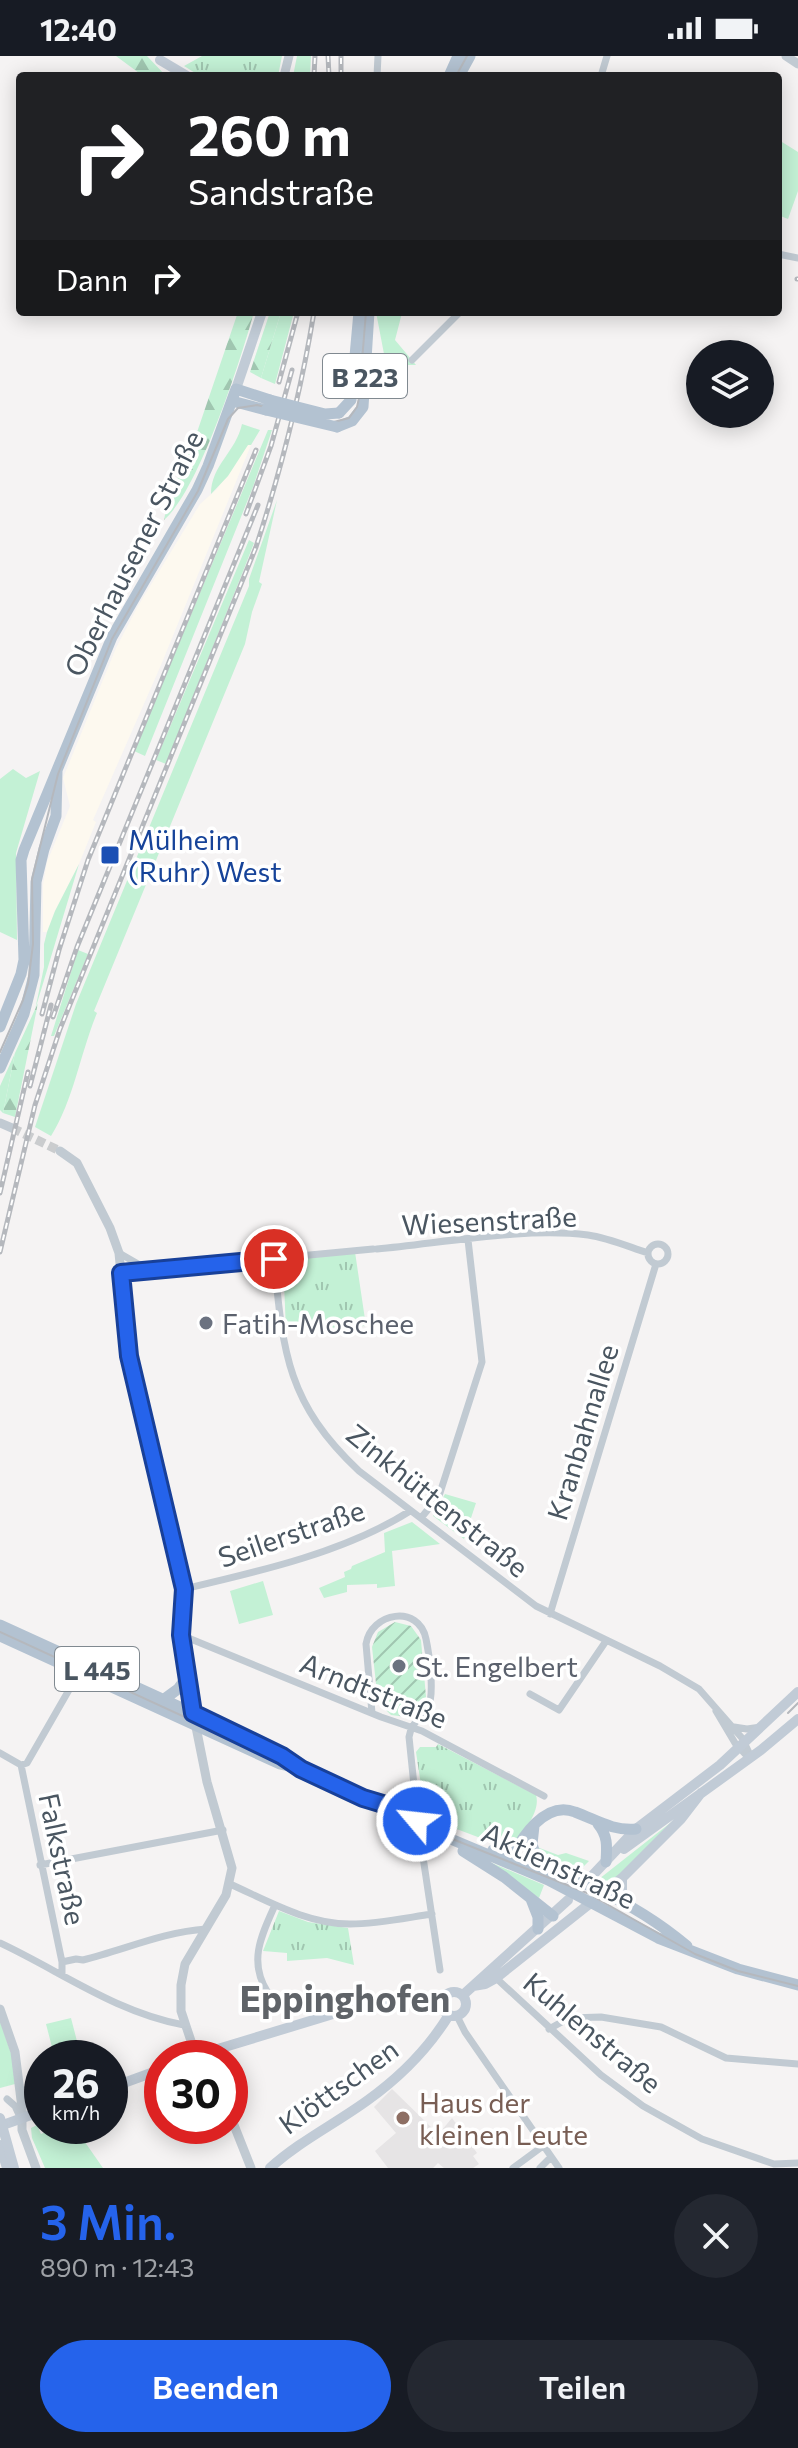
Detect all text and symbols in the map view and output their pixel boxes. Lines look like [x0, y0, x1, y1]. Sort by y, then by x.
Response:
text: 12:40 [40, 10, 117, 47]
text: 260 m [188, 99, 351, 168]
icon: right [56, 104, 160, 208]
text: Sandstraße [188, 168, 374, 212]
icon: right [144, 256, 188, 300]
text: Dann [56, 260, 128, 297]
map controls [686, 340, 774, 428]
button: layers [686, 340, 774, 428]
road number: B 223 [323, 354, 407, 398]
street label: Oberhausener Straße [56, 424, 210, 682]
place label: Mülheim (Ruhr) West [128, 822, 282, 888]
marker: Mülheim (Ruhr) West [99, 844, 121, 866]
street label: Wiesenstraße [400, 1198, 578, 1242]
pin [240, 1225, 308, 1293]
icon: arrive [252, 1237, 296, 1281]
place label: Fatih-Moschee [222, 1306, 414, 1340]
marker: Fatih-Moschee [197, 1314, 215, 1332]
street label: Kranbahnallee [539, 1340, 625, 1524]
street label: Zinkhüttenstraße [340, 1416, 536, 1584]
street label: Seilerstraße [213, 1492, 369, 1574]
street label: Arndtstraße [295, 1645, 453, 1735]
road number: L 445 [55, 1647, 139, 1691]
place label: St. Engelbert [415, 1649, 578, 1683]
marker: St. Engelbert [390, 1657, 408, 1675]
position arrow [375, 1779, 459, 1863]
street label: Falkstraße [32, 1790, 94, 1928]
street label: Aktienstraße [477, 1815, 641, 1915]
street label: Kuhlenstraße [517, 1965, 669, 2099]
district label: Eppinghofen [240, 1975, 450, 2019]
street label: Klöttschen [272, 2031, 404, 2141]
speed limit sign: 30 [144, 2040, 248, 2144]
text: 26 [52, 2057, 100, 2106]
place label: Haus der kleinen Leute [419, 2085, 588, 2151]
text: km/h [52, 2100, 100, 2124]
marker: Haus der kleinen Leute [394, 2109, 412, 2127]
text: 3 Min. [40, 2191, 176, 2250]
button: close [674, 2194, 758, 2278]
text: 890 m · 12:43 [40, 2251, 194, 2282]
button: Beenden [40, 2340, 391, 2432]
button: Teilen [407, 2340, 758, 2432]

